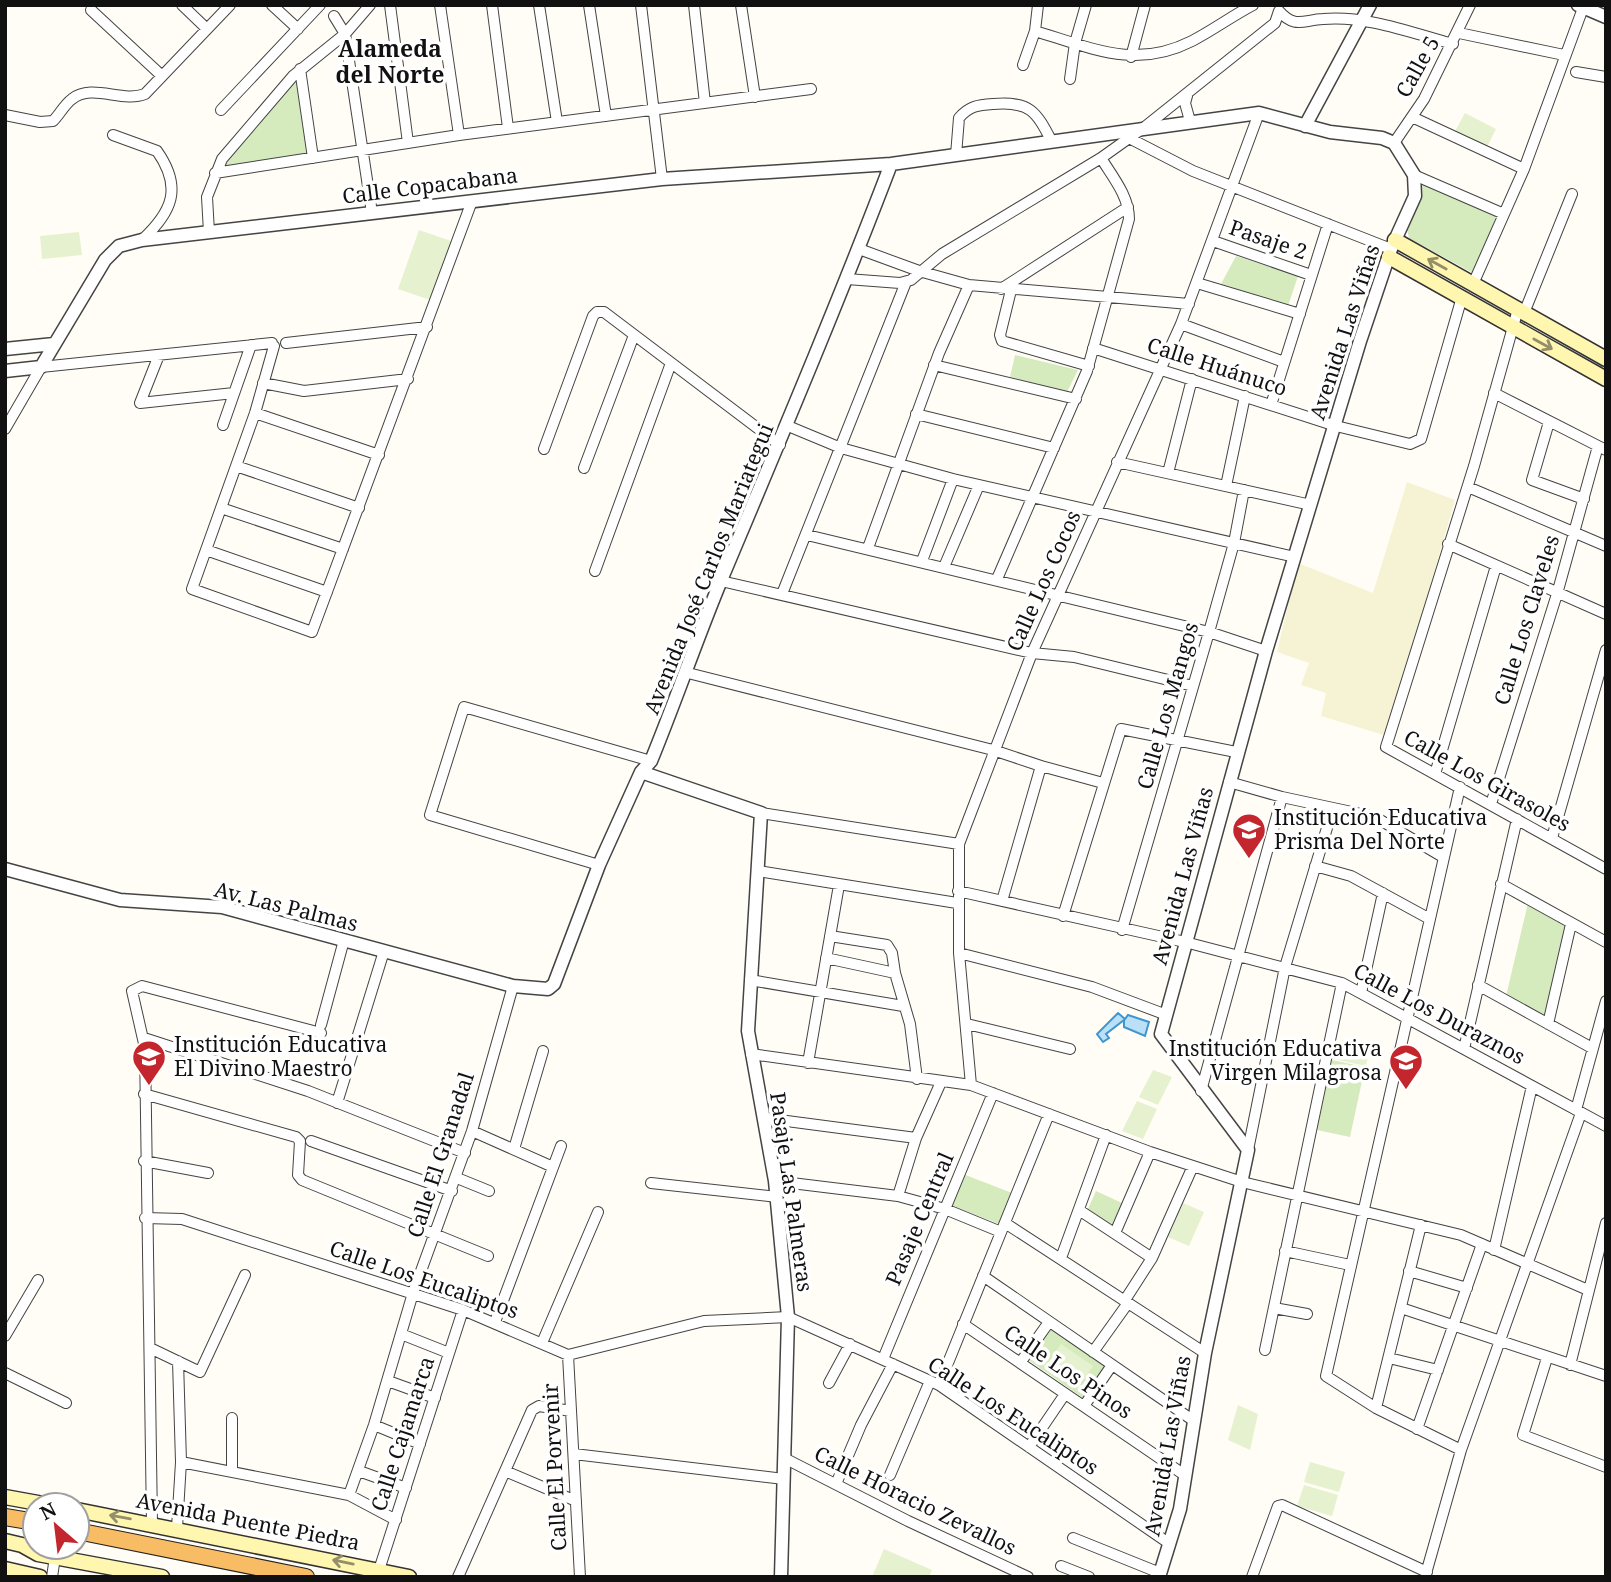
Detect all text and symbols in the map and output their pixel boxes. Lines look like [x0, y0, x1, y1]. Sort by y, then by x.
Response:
street label: Calle 5 [1389, 31, 1445, 102]
district label: Alameda del Norte [336, 32, 444, 90]
street label: Calle Copacabana [341, 160, 519, 210]
street label: Pasaje 2 [1226, 213, 1311, 265]
street label: Avenida Las Viñas [1302, 240, 1386, 423]
one-way arrow [1428, 257, 1448, 271]
street label: Calle Huánuco [1144, 330, 1291, 402]
one-way arrow [1532, 337, 1552, 351]
street label: Avenida José Carlos Mariategui [637, 419, 779, 718]
street label: Calle Los Cocos [999, 506, 1087, 655]
street label: Calle Los Claveles [1487, 531, 1565, 708]
street label: Calle Los Mangos [1130, 619, 1204, 792]
street label: Calle Los Girasoles [1399, 723, 1576, 838]
street label: Avenida Las Viñas [1145, 784, 1219, 968]
place label: Institución Educativa Prisma Del Norte [1274, 803, 1487, 855]
school or university icon: Institución Educativa Prisma Del Norte [1230, 811, 1268, 860]
street label: Av. Las Palmas [212, 875, 361, 937]
street label: Calle Los Duraznos [1349, 956, 1530, 1070]
place label: Institución Educativa El Divino Maestro [174, 1030, 387, 1082]
place label: Institución Educativa Virgen Milagrosa [1169, 1034, 1382, 1086]
school or university icon: Institución Educativa El Divino Maestro [130, 1038, 168, 1087]
school or university icon: Institución Educativa Virgen Milagrosa [1387, 1042, 1425, 1091]
street label: Calle El Granadal [400, 1068, 480, 1241]
street label: Pasaje Las Palmeras [764, 1090, 820, 1294]
street label: Pasaje Central [879, 1147, 960, 1289]
street label: Calle Los Eucaliptos [326, 1234, 523, 1325]
street label: Calle Los Pinos [999, 1318, 1138, 1424]
street label: Calle Los Eucaliptos [923, 1349, 1104, 1481]
street label: Calle Cajamarca [364, 1353, 440, 1515]
street label: Avenida Las Viñas [1137, 1353, 1197, 1538]
street label: Calle El Porvenir [536, 1382, 572, 1552]
street label: Calle Horacio Zevallos [810, 1439, 1021, 1561]
street label: Avenida Puente Piedra [134, 1486, 362, 1556]
north arrow [21, 1491, 91, 1561]
text: N [35, 1496, 61, 1526]
one-way arrow [109, 1510, 132, 1524]
one-way arrow [332, 1555, 355, 1568]

